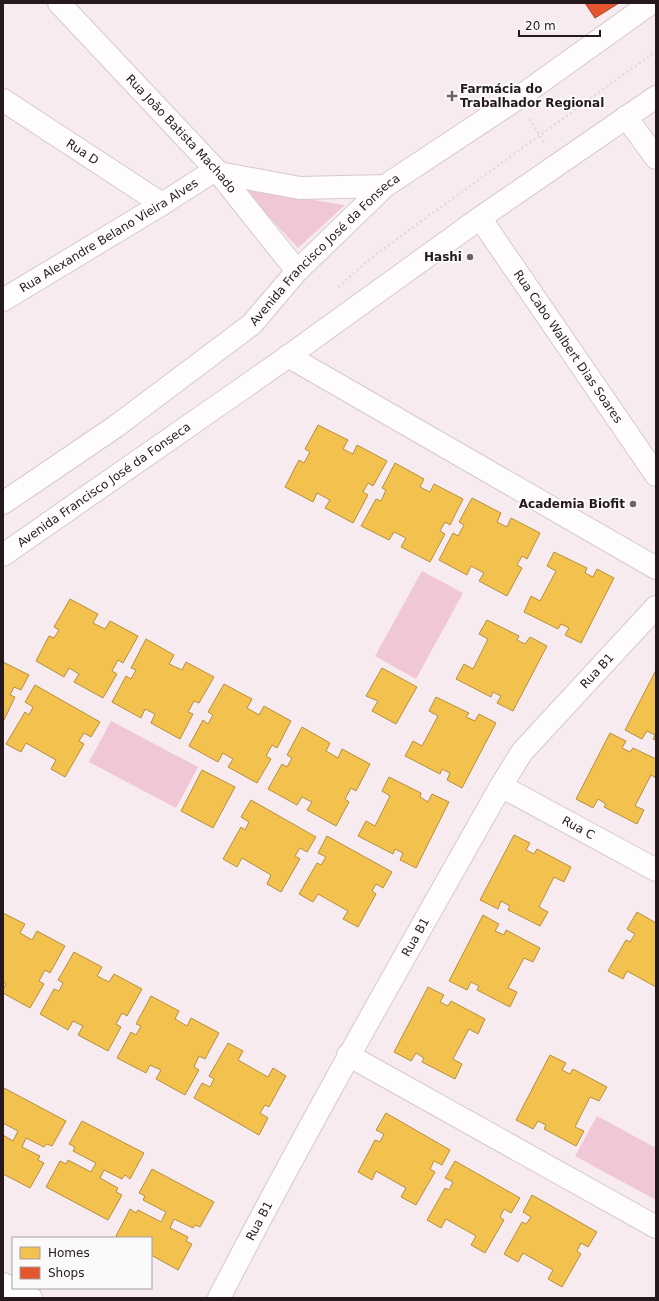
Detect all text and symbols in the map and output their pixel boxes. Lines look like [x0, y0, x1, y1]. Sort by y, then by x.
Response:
scale bar [519, 12, 600, 38]
text: 20 m [525, 19, 556, 33]
street label: Rua João Batista Machado [123, 72, 239, 196]
place label: Farmácia do Trabalhador Regional [460, 82, 604, 110]
marker: Farmácia do Trabalhador Regional [447, 91, 457, 101]
street label: Rua D [64, 136, 101, 168]
street label: Avenida Francisco José da Fonseca [247, 171, 403, 328]
street label: Rua Alexandre Belano Vieira Alves [17, 176, 201, 295]
place label: Hashi [424, 250, 462, 264]
marker: Hashi [465, 252, 475, 262]
street label: Rua Cabo Walbert Dias Soares [511, 268, 625, 426]
street label: Avenida Francisco José da Fonseca [15, 420, 193, 550]
place label: Academia Biofit [519, 497, 625, 511]
marker: Academia Biofit [628, 499, 638, 509]
street label: Rua B1 [577, 651, 617, 691]
street label: Rua C [560, 813, 597, 842]
street label: Rua B1 [399, 915, 432, 959]
street label: Rua B1 [243, 1199, 275, 1243]
legend [12, 1237, 152, 1289]
text: Homes [48, 1246, 90, 1260]
text: Shops [48, 1266, 84, 1280]

